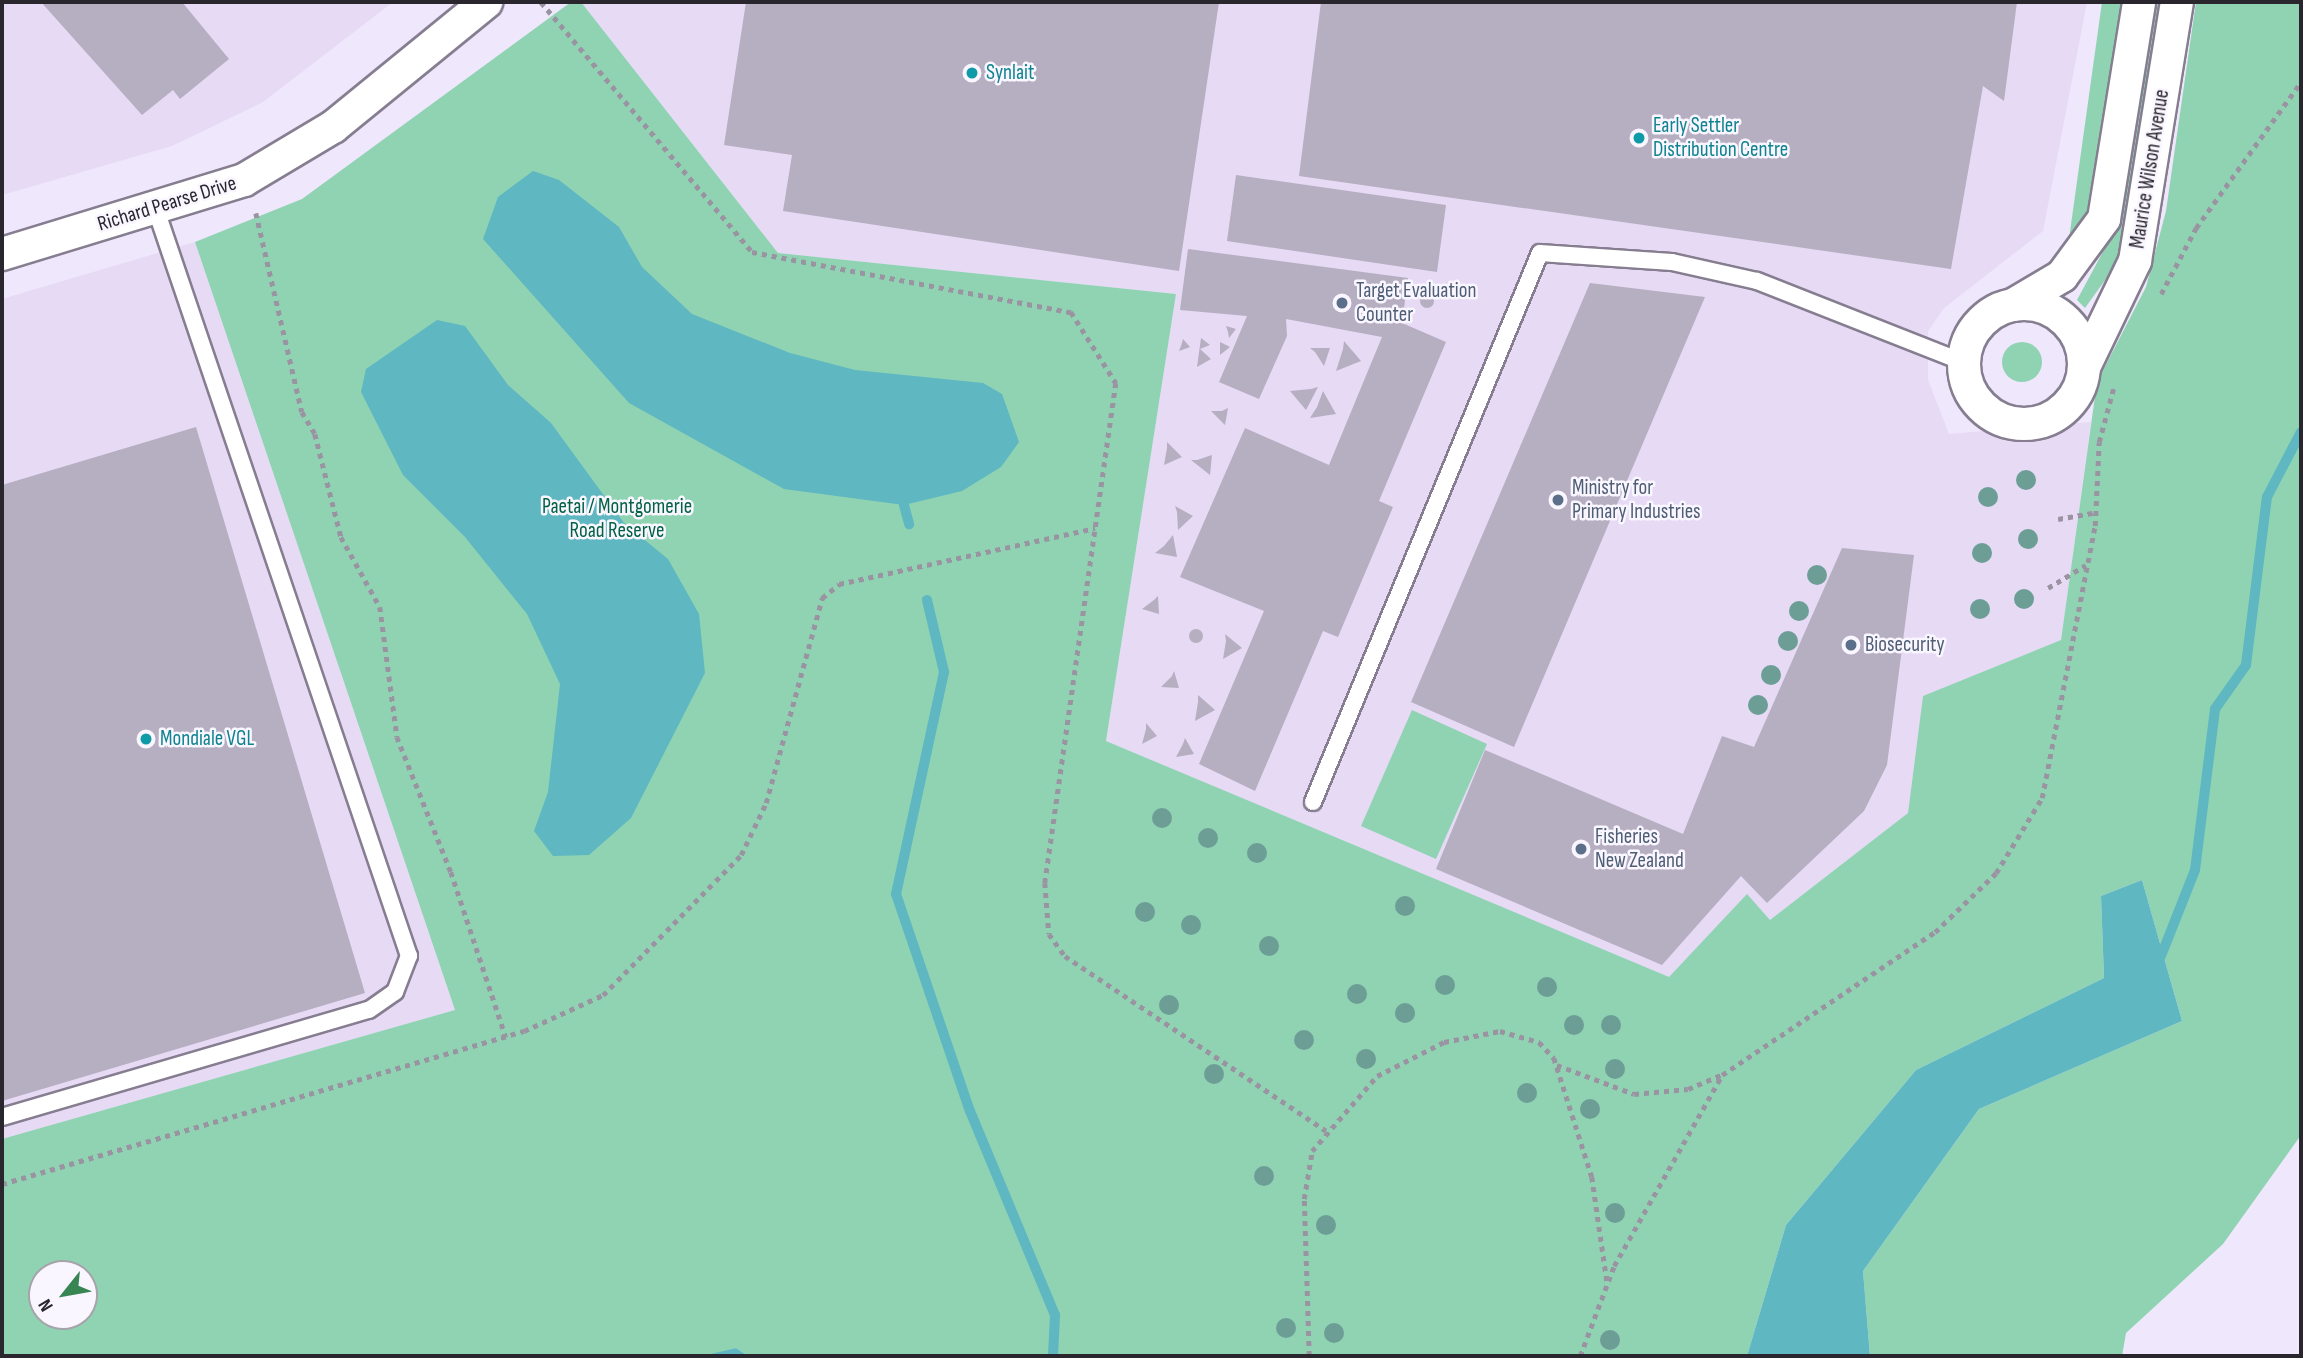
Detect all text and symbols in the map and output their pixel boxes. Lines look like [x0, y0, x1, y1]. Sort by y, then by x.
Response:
place label: Synlait [986, 60, 1034, 86]
marker: Synlait [964, 65, 980, 81]
street label: Maurice Wilson Avenue [2125, 88, 2175, 250]
place label: Early Settler Distribution Centre [1653, 113, 1788, 163]
marker: Early Settler Distribution Centre [1631, 130, 1647, 146]
street label: Richard Pearse Drive [94, 171, 240, 237]
place label: Target Evaluation Counter [1356, 278, 1476, 328]
marker: Target Evaluation Counter [1334, 295, 1350, 311]
place label: Ministry for Primary Industries [1572, 475, 1701, 525]
marker: Ministry for Primary Industries [1550, 492, 1566, 508]
park label: Paetai / Montgomerie Road Reserve [542, 494, 692, 544]
place label: Biosecurity [1865, 632, 1945, 658]
marker: Biosecurity [1843, 637, 1859, 653]
place label: Mondiale VGL [160, 726, 254, 752]
marker: Mondiale VGL [138, 731, 154, 747]
place label: Fisheries New Zealand [1595, 824, 1684, 874]
marker: Fisheries New Zealand [1573, 841, 1589, 857]
north arrow [28, 1260, 98, 1330]
text: N [34, 1295, 59, 1315]

